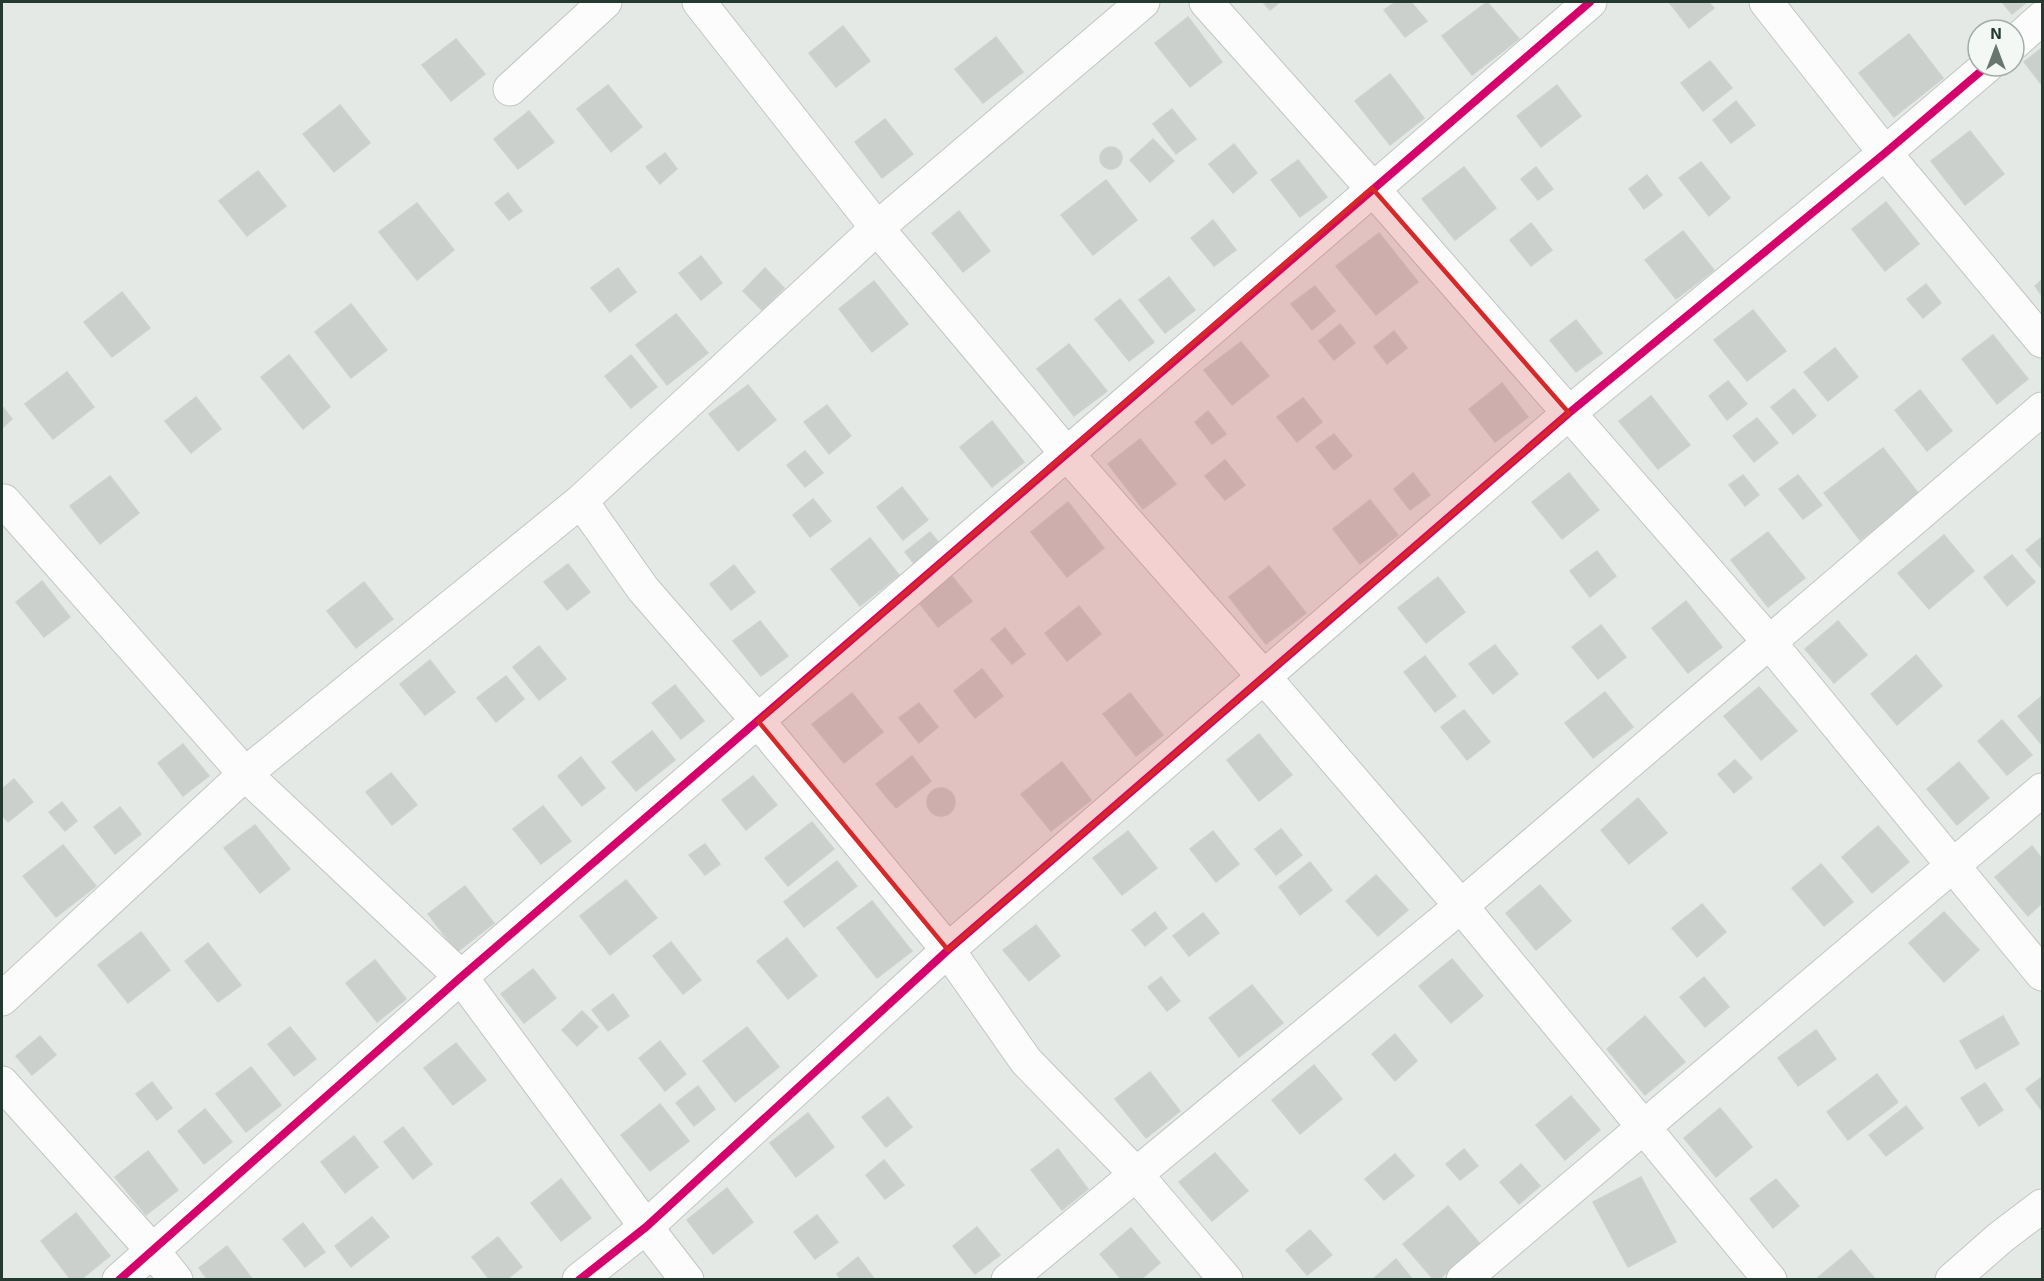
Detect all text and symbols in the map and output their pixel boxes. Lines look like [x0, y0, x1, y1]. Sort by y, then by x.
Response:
north arrow [1966, 18, 2026, 78]
text: N [1990, 23, 2002, 42]

